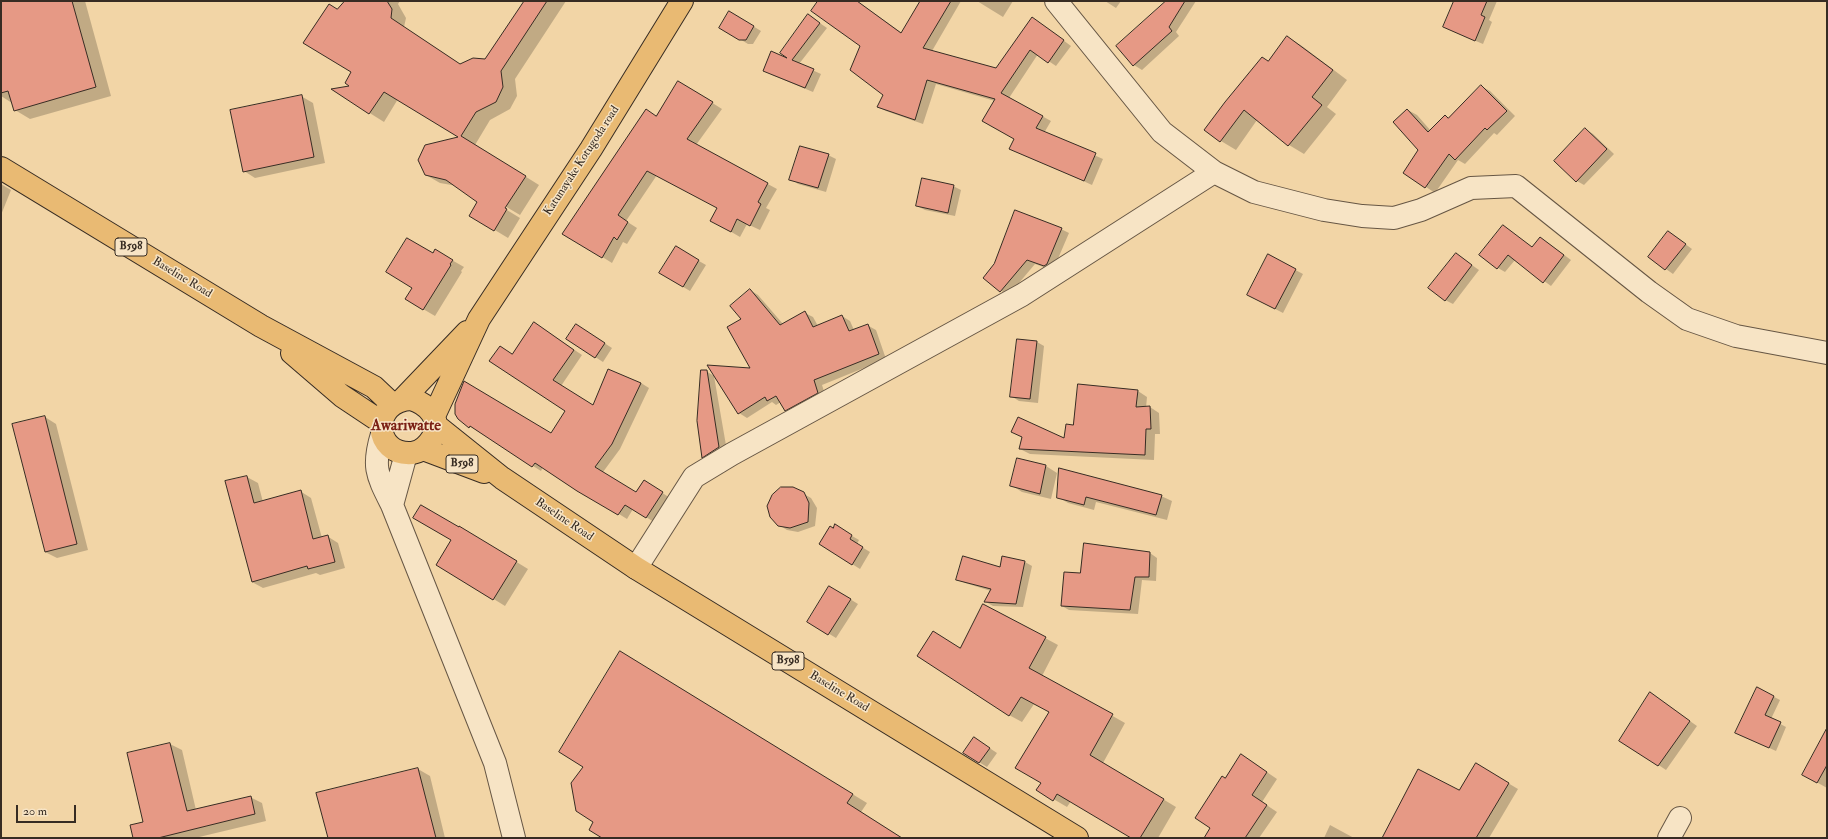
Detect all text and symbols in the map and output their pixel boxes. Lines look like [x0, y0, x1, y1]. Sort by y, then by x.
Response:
street label: Katunayake Kotugoda road [541, 103, 623, 219]
road number: B598 [115, 238, 147, 256]
street label: Baseline Road [150, 255, 214, 301]
district label: Awariwatte [371, 417, 441, 437]
road number: B598 [446, 455, 478, 473]
street label: Baseline Road [532, 495, 596, 545]
road number: B598 [772, 652, 804, 670]
street label: Baseline Road [807, 669, 871, 715]
scale bar [18, 797, 78, 823]
text: 20 m [23, 804, 47, 819]

